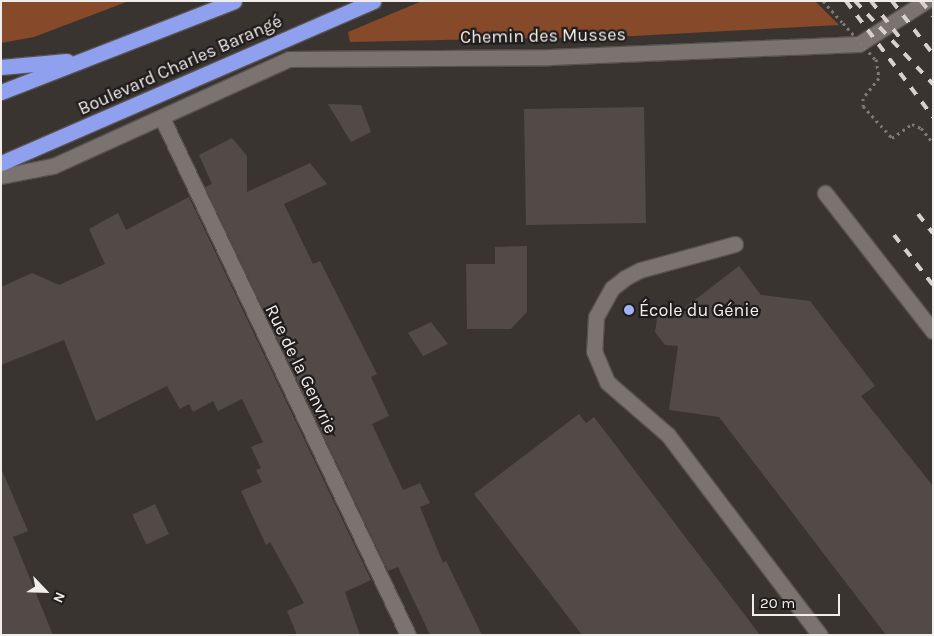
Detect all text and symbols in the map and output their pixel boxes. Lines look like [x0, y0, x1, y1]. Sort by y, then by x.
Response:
street label: Boulevard Charles Barangé [75, 10, 285, 120]
street label: Chemin des Musses [460, 24, 626, 48]
place label: École du Génie [639, 299, 759, 321]
street label: Rue de la Genvrie [260, 301, 342, 437]
marker: École du Génie [623, 304, 635, 316]
north arrow [20, 566, 70, 616]
scale bar [754, 584, 842, 616]
text: N [49, 589, 69, 605]
text: 20 m [760, 594, 795, 612]

